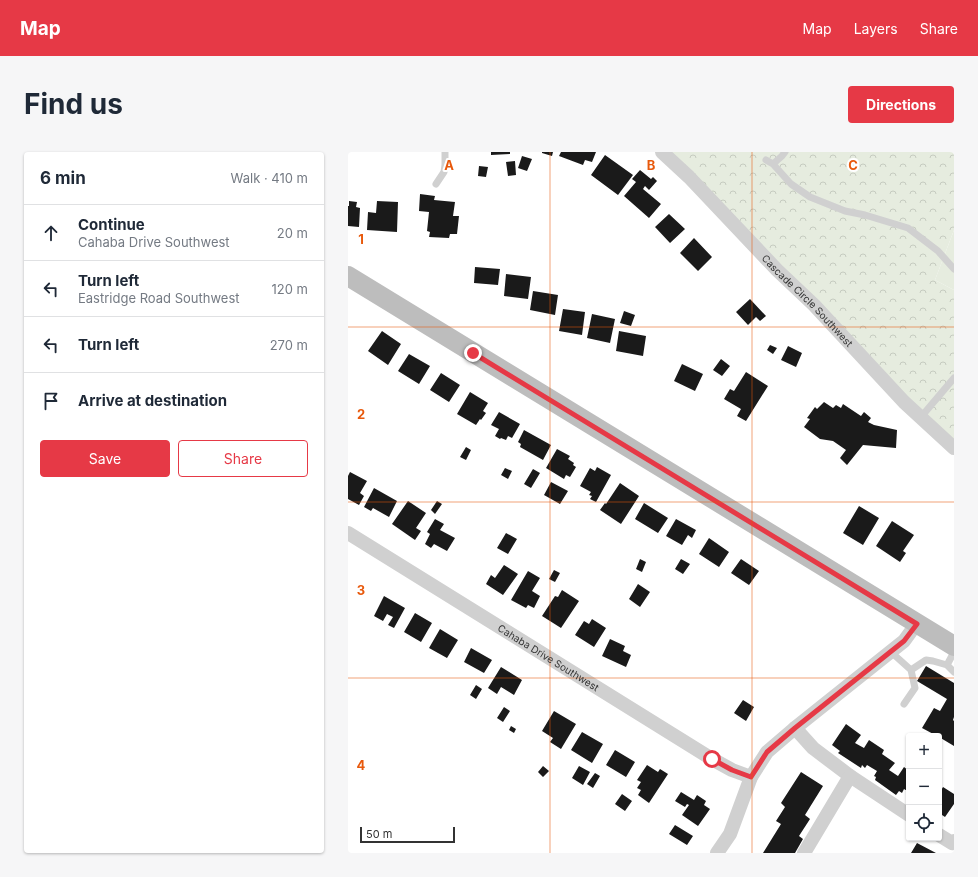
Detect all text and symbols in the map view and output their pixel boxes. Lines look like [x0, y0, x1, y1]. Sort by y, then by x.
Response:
text: Map [20, 17, 61, 40]
text: Map [803, 20, 832, 37]
text: Layers [854, 20, 898, 37]
text: Share [920, 20, 958, 37]
button: Directions [848, 86, 954, 123]
text: Find us [24, 87, 123, 121]
text: A [444, 157, 454, 173]
text: B [647, 157, 656, 173]
text: C [848, 157, 858, 173]
text: 6 min [40, 168, 86, 188]
text: Walk · 410 m [231, 170, 308, 186]
text: Continue [78, 215, 145, 234]
icon: ahead [40, 222, 62, 244]
text: 20 m [277, 225, 308, 241]
text: 1 [358, 231, 364, 247]
text: Cahaba Drive Southwest [78, 234, 230, 250]
street label: Cascade Circle Southwest [760, 252, 856, 350]
text: Turn left [78, 271, 139, 290]
icon: left [40, 278, 62, 300]
text: 120 m [272, 281, 308, 297]
text: Eastridge Road Southwest [78, 290, 240, 306]
icon: left [40, 334, 62, 356]
text: Turn left [78, 335, 139, 354]
text: 270 m [270, 337, 308, 353]
route end [464, 344, 482, 362]
icon: arrive [40, 390, 62, 412]
text: Arrive at destination [78, 391, 227, 410]
text: 2 [357, 406, 365, 422]
button: Save [40, 440, 170, 477]
button: Share [178, 440, 308, 477]
text: 3 [357, 582, 365, 598]
street label: Cahaba Drive Southwest [496, 622, 602, 694]
map controls [906, 733, 942, 841]
button: + [906, 733, 942, 769]
route start [703, 750, 721, 768]
text: 4 [357, 757, 366, 773]
button: − [906, 769, 942, 805]
button: locate [906, 805, 942, 841]
scale bar [360, 825, 455, 844]
text: 50 m [366, 827, 392, 841]

